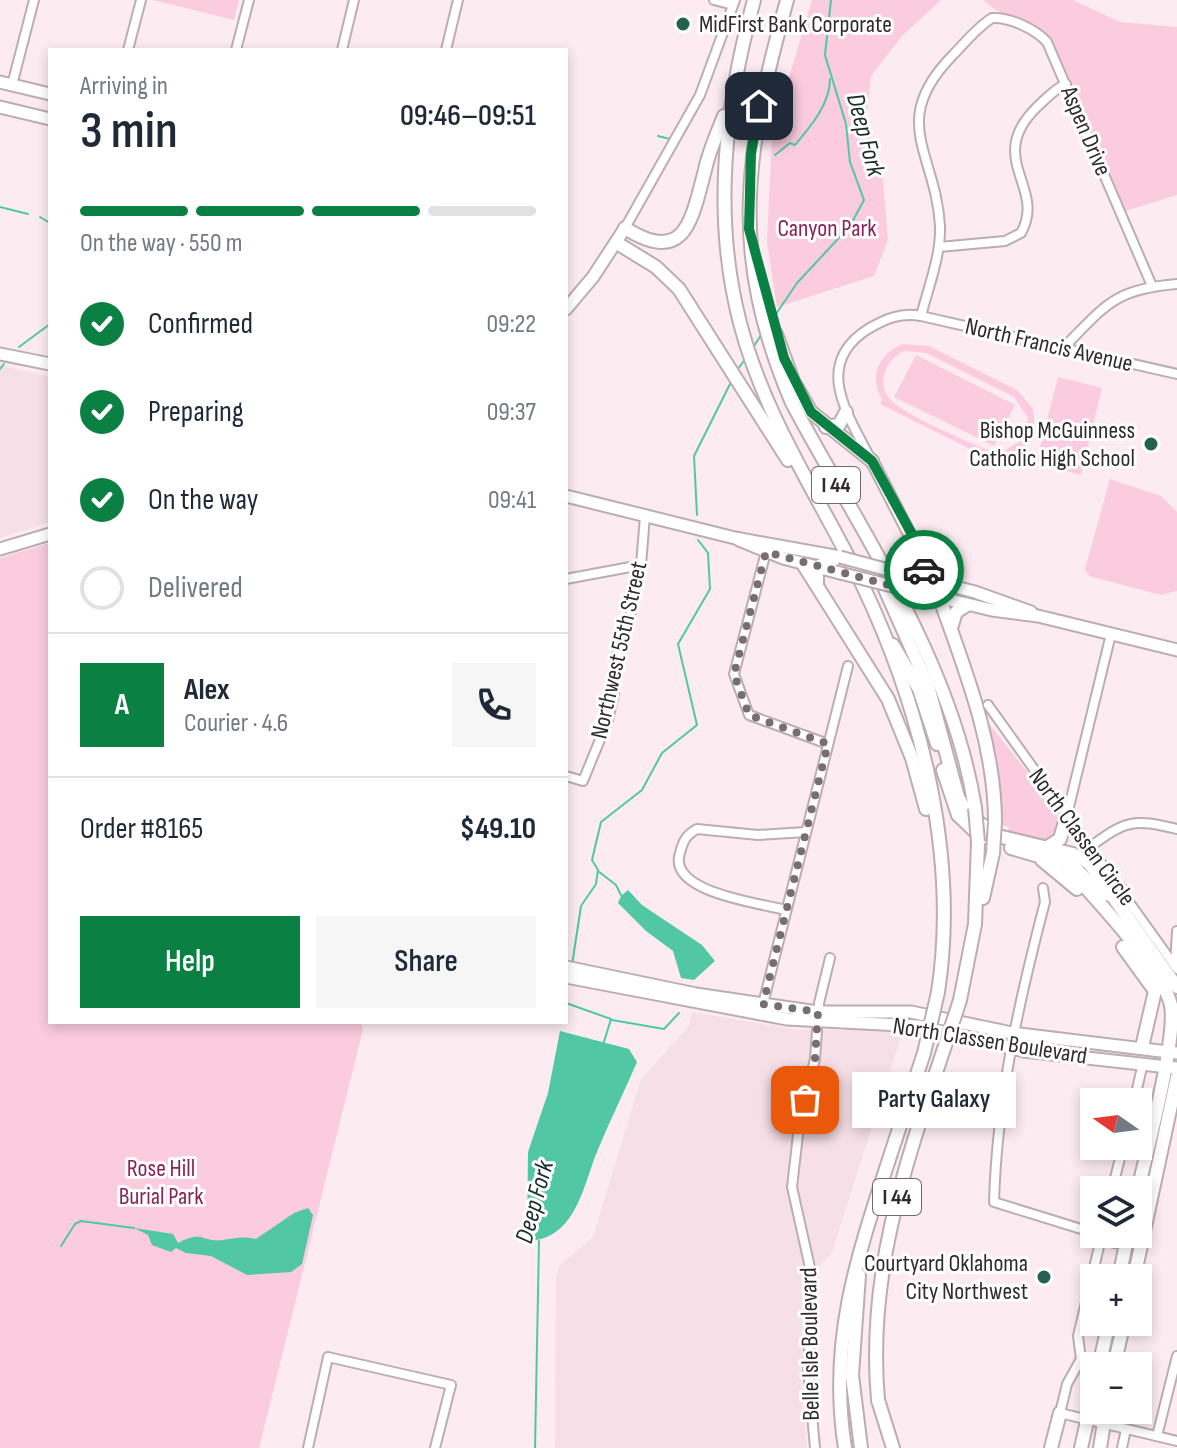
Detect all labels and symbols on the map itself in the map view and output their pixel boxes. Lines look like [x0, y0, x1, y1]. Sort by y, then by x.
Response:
place label: MidFirst Bank Corporate [699, 10, 892, 39]
marker: MidFirst Bank Corporate [674, 15, 692, 33]
pin [725, 72, 793, 140]
street label: Aspen Drive [1054, 81, 1118, 180]
water label: Deep Fork [839, 90, 891, 181]
park label: Canyon Park [778, 214, 876, 243]
street label: North Francis Avenue [962, 312, 1136, 378]
place label: Bishop McGuinness Catholic High School [969, 416, 1135, 473]
marker: Bishop McGuinness Catholic High School [1142, 435, 1160, 453]
road number: I 44 [812, 467, 860, 503]
courier [884, 530, 964, 610]
street label: Northwest 55th Street [585, 559, 653, 741]
street label: North Classen Circle [1022, 762, 1142, 912]
street label: North Classen Boulevard [891, 1011, 1089, 1071]
pin [771, 1066, 839, 1134]
callout: Party Galaxy [853, 1072, 1017, 1128]
north arrow [1080, 1088, 1152, 1160]
park label: Rose Hill Burial Park [119, 1154, 203, 1211]
water label: Deep Fork [509, 1156, 561, 1247]
road number: I 44 [873, 1179, 921, 1215]
place label: Courtyard Oklahoma City Northwest [864, 1249, 1028, 1306]
street label: Belle Isle Boulevard [794, 1267, 826, 1421]
marker: Courtyard Oklahoma City Northwest [1035, 1268, 1053, 1286]

